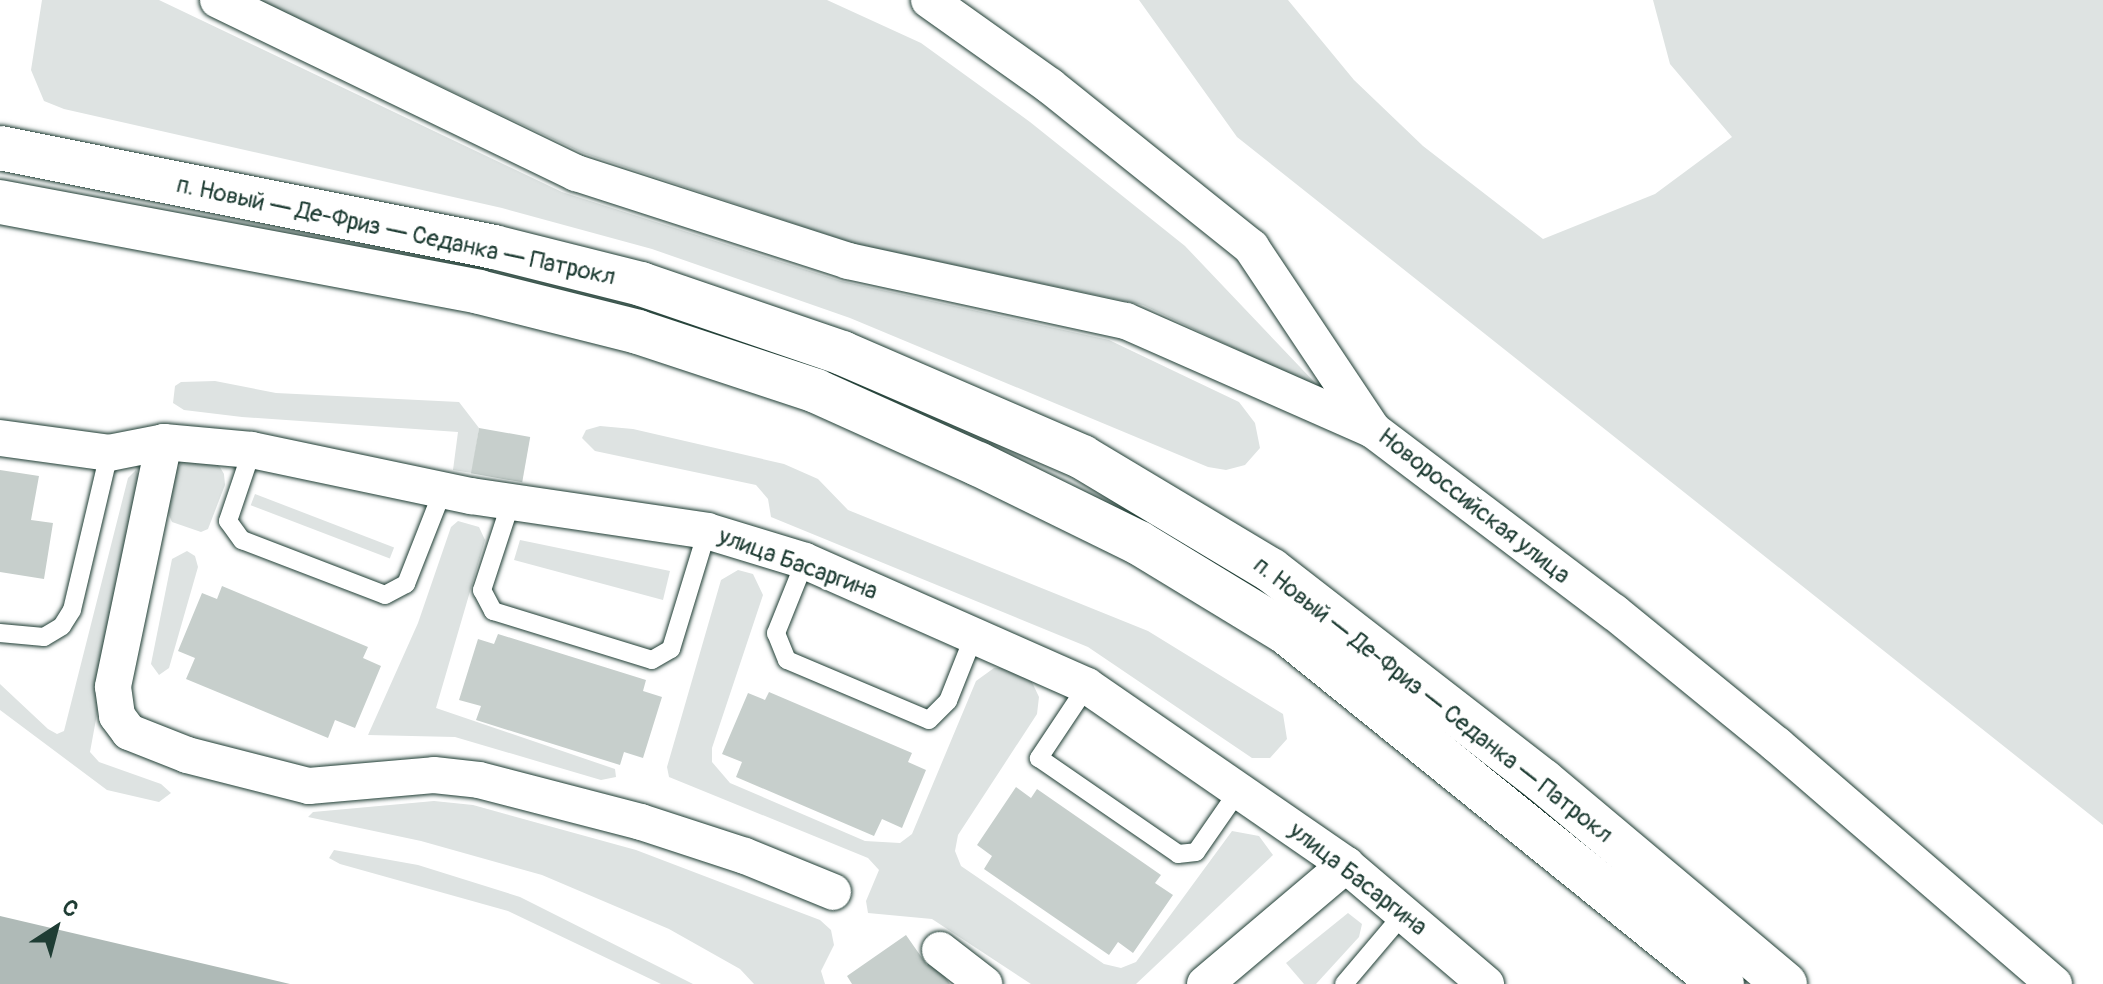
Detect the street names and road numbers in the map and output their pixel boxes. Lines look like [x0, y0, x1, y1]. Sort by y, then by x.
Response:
street label: п. Новый — Де-Фриз — Седанка — Патрокл [174, 170, 618, 292]
street label: Новороссийская улица [1372, 422, 1576, 590]
street label: улица Басаргина [715, 522, 881, 606]
street label: п. Новый — Де-Фриз — Седанка — Патрокл [1248, 551, 1618, 849]
street label: улица Басаргина [1283, 816, 1433, 942]

